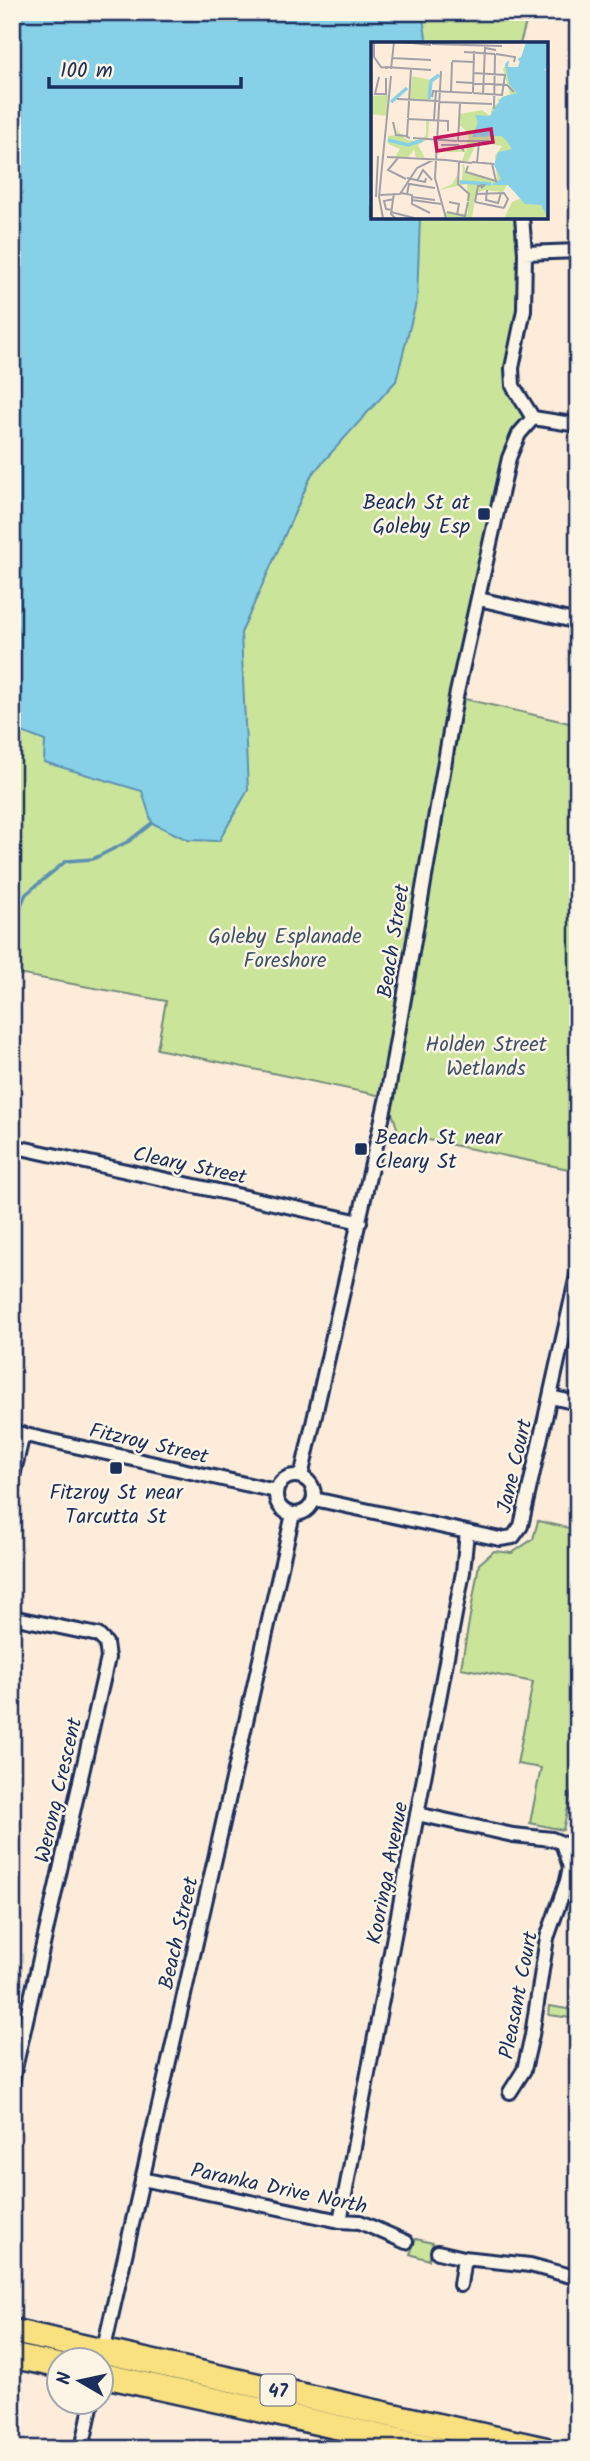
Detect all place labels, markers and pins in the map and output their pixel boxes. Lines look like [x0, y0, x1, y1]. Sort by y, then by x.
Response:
place label: Beach St at Goleby Esp [363, 487, 471, 544]
marker: Beach St at Goleby Esp [476, 506, 492, 522]
place label: Beach St near Cleary St [375, 1122, 503, 1179]
marker: Beach St near Cleary St [353, 1141, 369, 1157]
marker: Fitzroy St near Tarcutta St [108, 1460, 124, 1476]
place label: Fitzroy St near Tarcutta St [49, 1477, 184, 1534]

